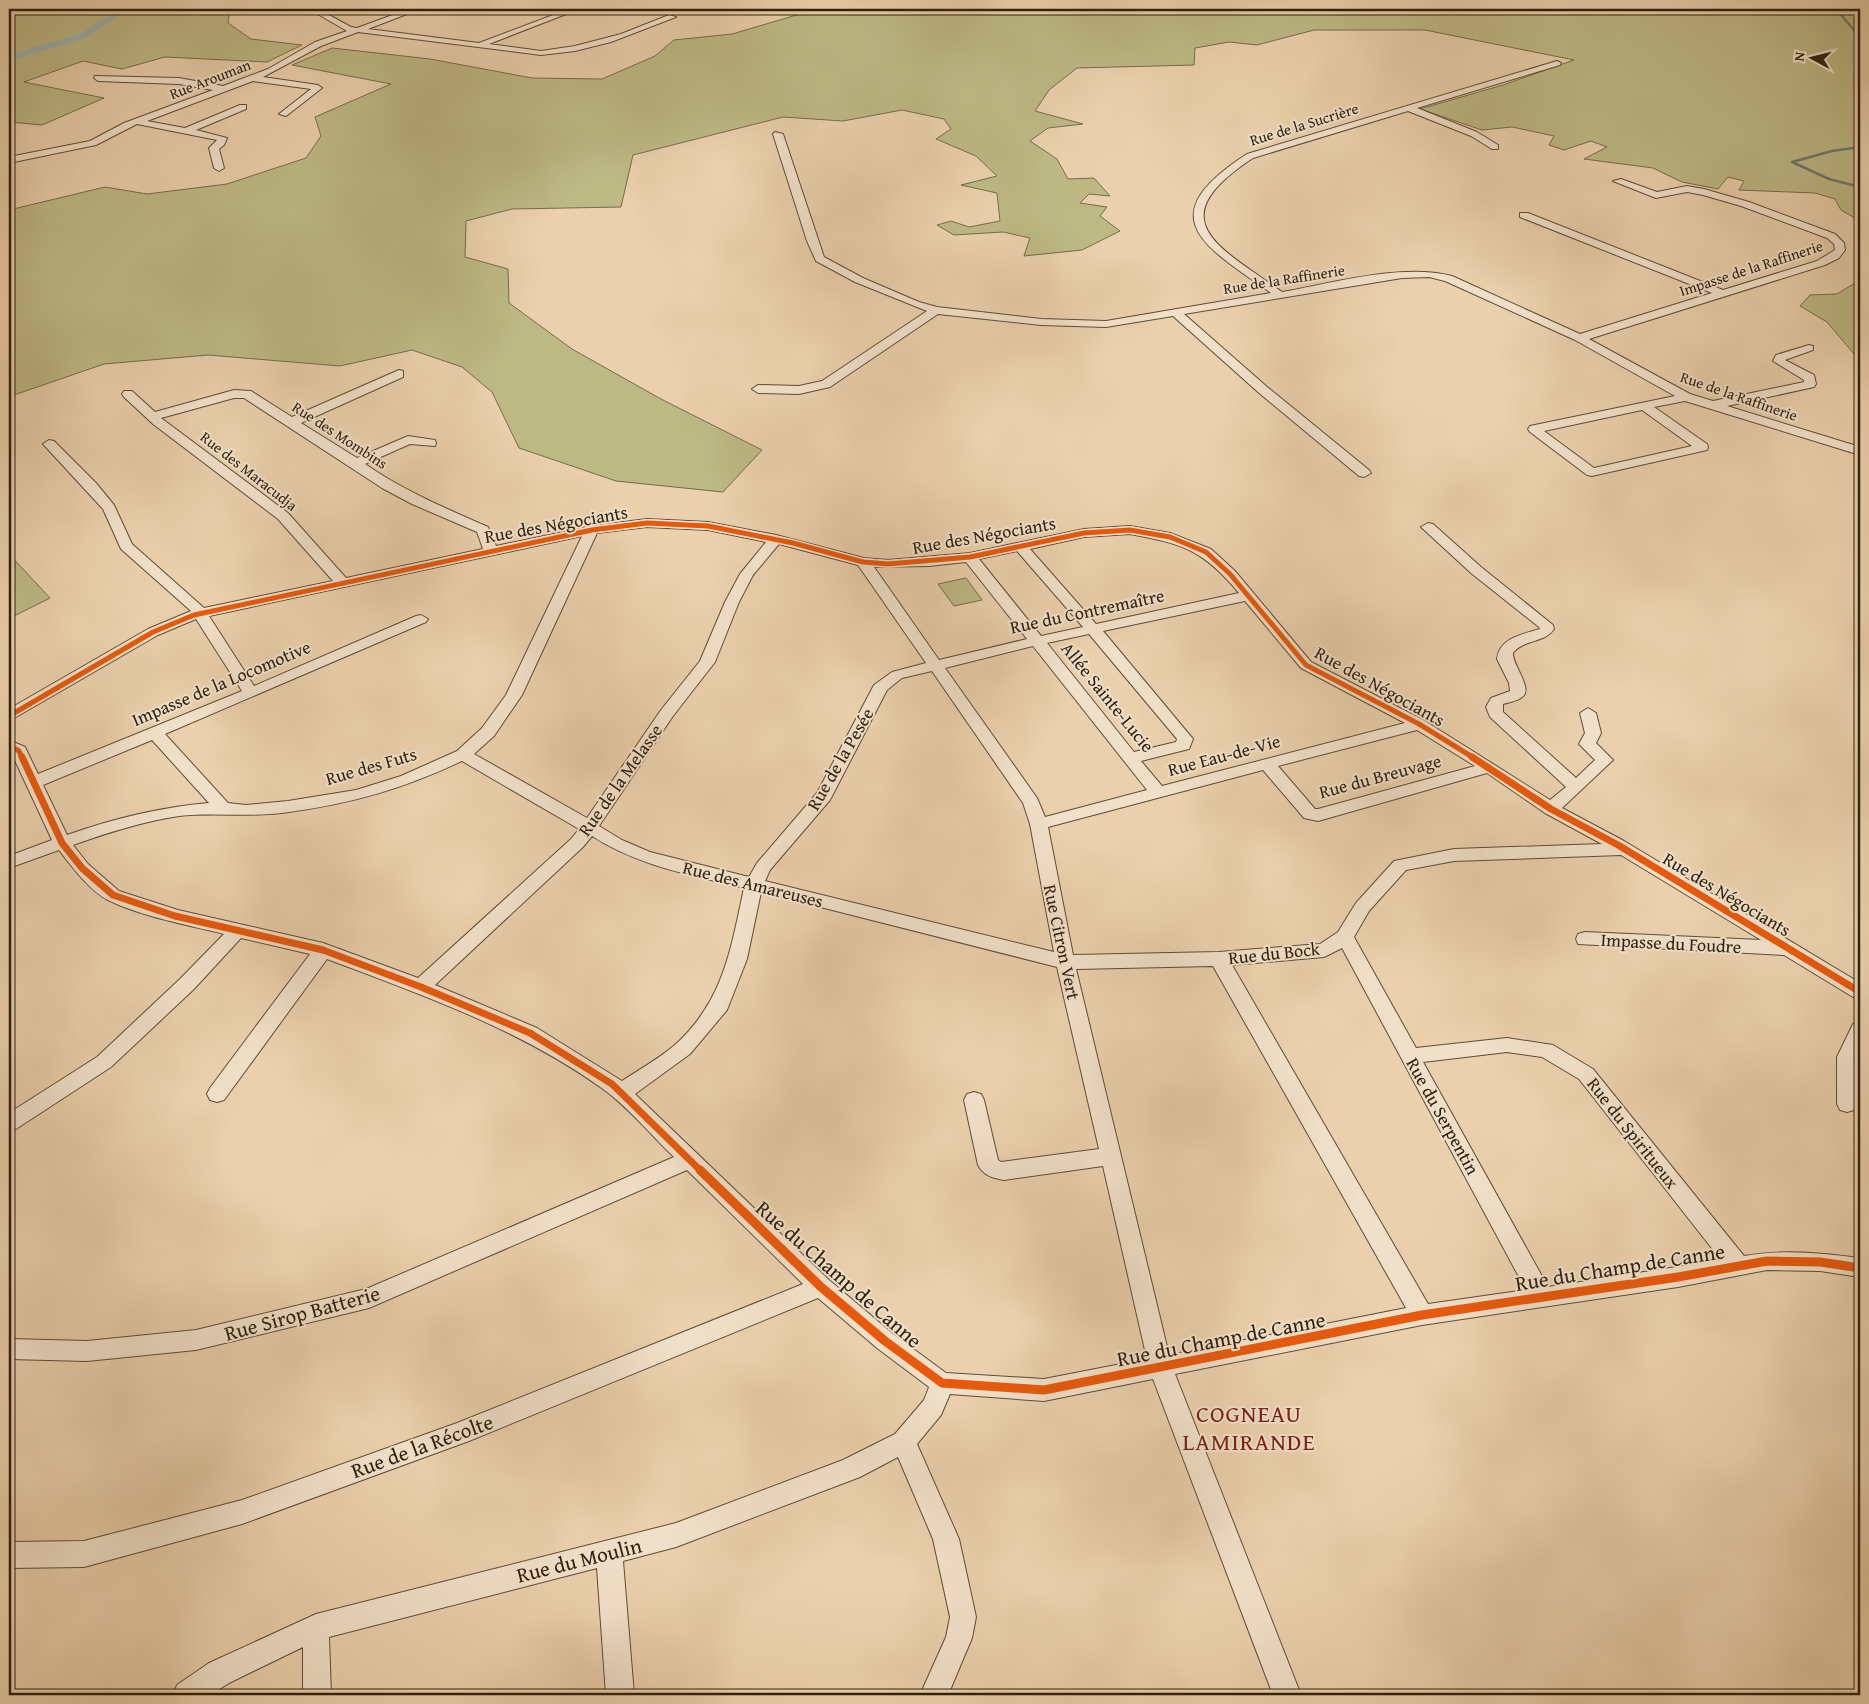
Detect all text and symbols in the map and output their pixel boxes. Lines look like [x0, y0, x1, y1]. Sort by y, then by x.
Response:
north arrow [1786, 32, 1836, 82]
text: N [1789, 50, 1810, 62]
street label: Rue Arouman [166, 54, 254, 104]
street label: Rue de la Sucrière [1247, 98, 1361, 150]
street label: Impasse de la Raffinerie [1677, 235, 1825, 301]
street label: Rue de la Raffinerie [1222, 259, 1346, 299]
street label: Rue de la Raffinerie [1678, 366, 1800, 426]
street label: Rue des Mombins [288, 396, 392, 474]
street label: Rue des Maracudja [196, 426, 302, 516]
street label: Rue des Négociants [482, 498, 630, 550]
street label: Rue des Négociants [910, 509, 1058, 561]
street label: Rue du Contremaître [1007, 581, 1167, 641]
street label: Impasse de la Locomotive [127, 633, 315, 733]
street label: Allée Sainte-Lucie [1055, 636, 1161, 758]
street label: Rue des Négociants [1310, 639, 1450, 733]
street label: Rue de la Pesée [800, 703, 880, 815]
street label: Rue de la Melasse [571, 718, 669, 842]
street label: Rue Eau-de-Vie [1165, 727, 1283, 783]
street label: Rue des Futs [322, 740, 420, 792]
street label: Rue du Breuvage [1316, 747, 1444, 805]
street label: Rue des Négociants [1658, 845, 1796, 943]
street label: Rue des Amareuses [680, 853, 826, 915]
street label: Rue Citron Vert [1037, 882, 1088, 1003]
street label: Impasse du Foudre [1600, 926, 1742, 960]
street label: Rue du Bock [1227, 935, 1322, 971]
street label: Rue du Serpentin [1400, 1052, 1486, 1180]
street label: Rue du Spiritueux [1581, 1071, 1686, 1195]
street label: Rue du Champ de Canne [749, 1193, 929, 1355]
street label: Rue du Champ de Canne [1513, 1235, 1727, 1299]
street label: Rue Sirop Batterie [221, 1277, 383, 1349]
street label: Rue du Champ de Canne [1114, 1304, 1328, 1374]
district label: COGNEAU LAMIRANDE [1182, 1396, 1316, 1459]
street label: Rue de la Récolte [347, 1406, 498, 1486]
street label: Rue du Moulin [513, 1529, 645, 1591]

